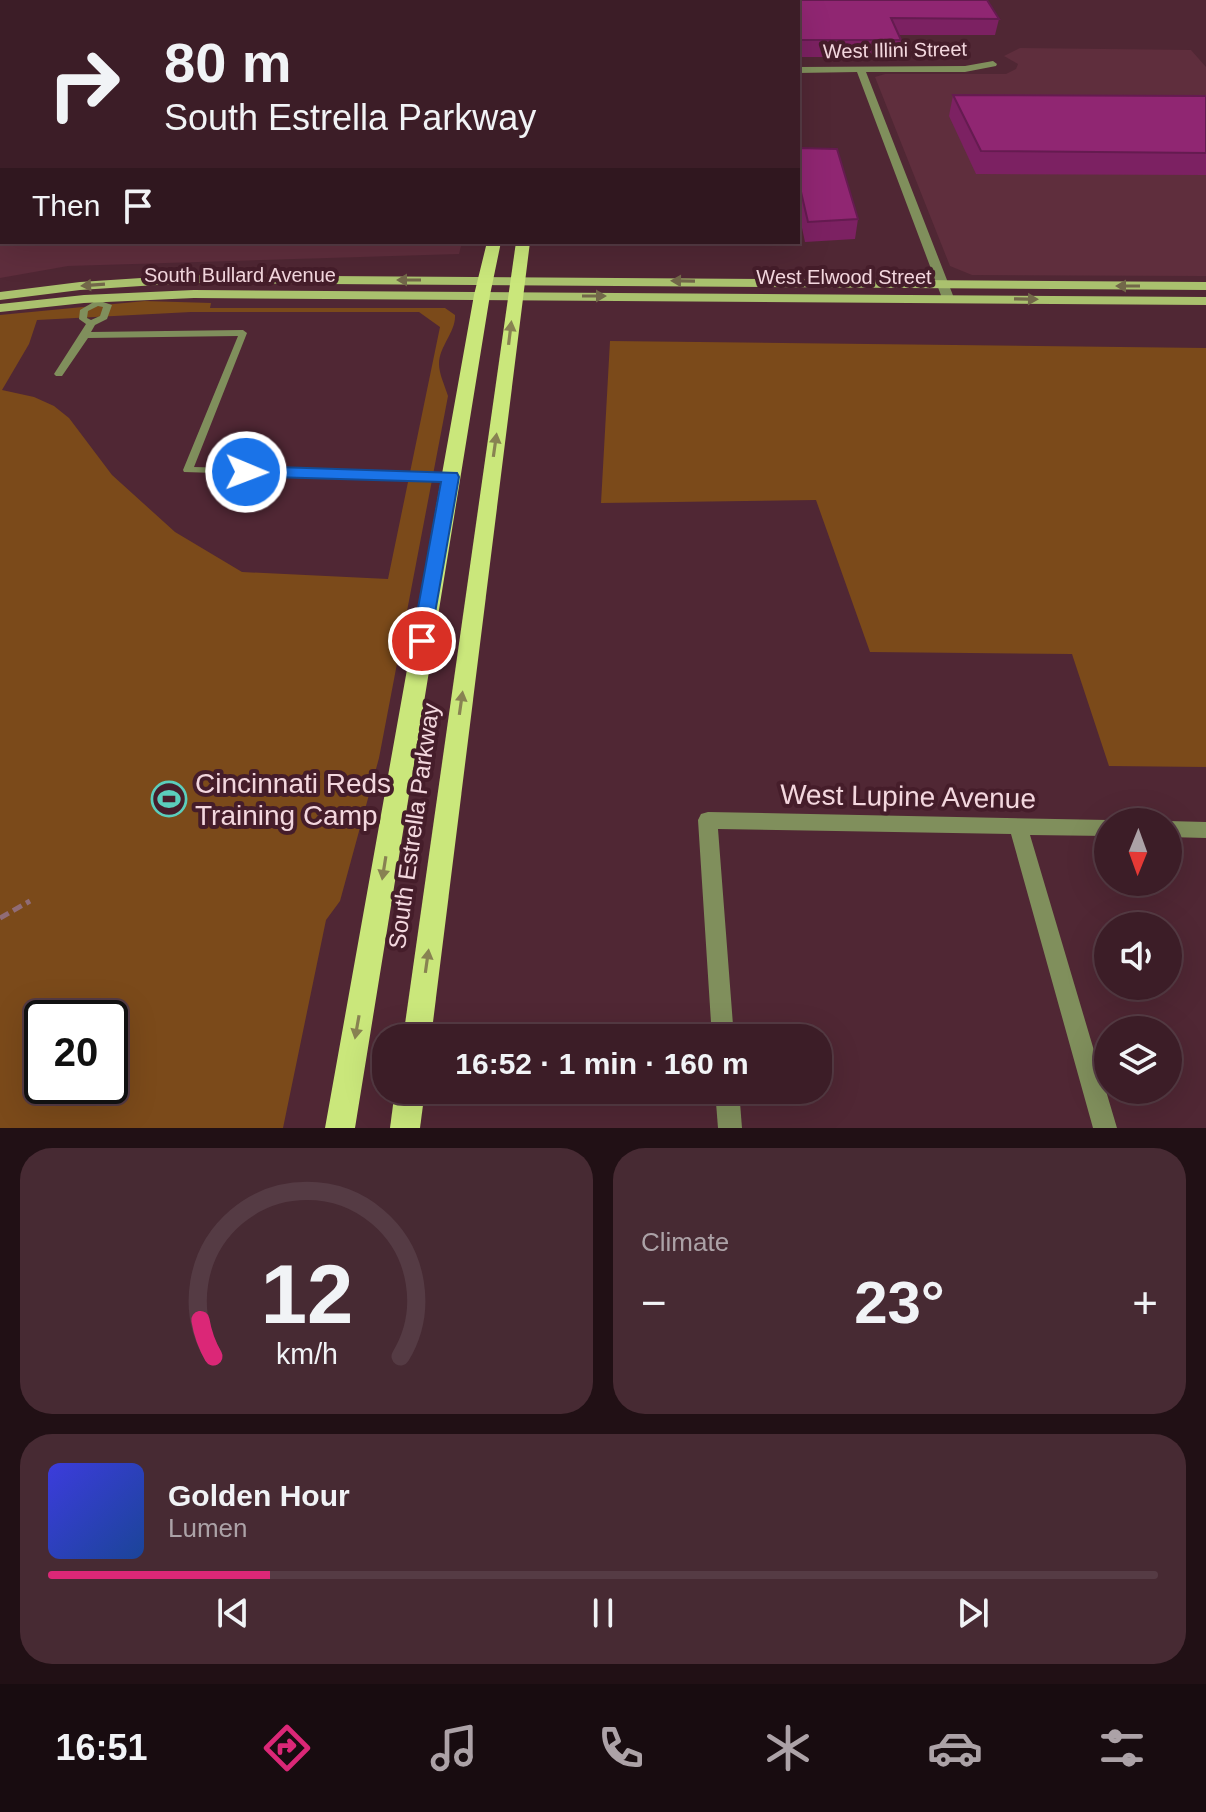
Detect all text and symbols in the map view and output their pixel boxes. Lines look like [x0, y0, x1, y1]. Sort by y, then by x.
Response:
text: 80 m [164, 31, 292, 94]
icon: right [32, 32, 136, 136]
street label: West Illini Street [823, 38, 968, 62]
text: South Estrella Parkway [164, 97, 536, 138]
icon: arrive [116, 184, 160, 228]
text: Then [32, 189, 100, 222]
street label: South Bullard Avenue [144, 264, 336, 286]
street label: West Elwood Street [756, 266, 932, 288]
one-way arrow [396, 274, 421, 286]
one-way arrow [670, 275, 695, 288]
one-way arrow [80, 279, 105, 292]
one-way arrow [1115, 279, 1140, 292]
one-way arrow [582, 289, 607, 302]
one-way arrow [1014, 293, 1039, 305]
one-way arrow [504, 320, 517, 345]
position arrow [204, 430, 288, 514]
one-way arrow [489, 432, 502, 457]
pin [388, 607, 456, 675]
icon: arrive [400, 619, 444, 663]
one-way arrow [455, 690, 468, 715]
street label: South Estrella Parkway [383, 701, 444, 951]
place label: Cincinnati Reds Training Camp [195, 768, 391, 831]
street label: West Lupine Avenue [780, 779, 1036, 814]
sports icon: Cincinnati Reds Training Camp [150, 780, 188, 818]
north arrow [1094, 808, 1182, 896]
map controls [1094, 808, 1182, 1104]
one-way arrow [377, 856, 390, 881]
button: sound [1094, 912, 1182, 1000]
one-way arrow [421, 948, 434, 973]
speed limit sign: 20 [24, 1000, 128, 1104]
one-way arrow [351, 1015, 363, 1040]
button: layers [1094, 1016, 1182, 1104]
text: 16:52 · 1 min · 160 m [455, 1047, 749, 1080]
text: Climate [641, 1227, 729, 1257]
text: 12 [260, 1248, 353, 1341]
text: 23° [854, 1269, 945, 1336]
text: − [641, 1278, 667, 1327]
text: + [1132, 1278, 1158, 1327]
text: km/h [276, 1338, 337, 1370]
text: Golden Hour [168, 1479, 350, 1512]
text: Lumen [168, 1513, 248, 1543]
icon: previous [211, 1591, 255, 1635]
icon: pause [581, 1591, 625, 1635]
icon: next [951, 1591, 995, 1635]
icon: directions [259, 1720, 315, 1776]
icon: music [426, 1720, 482, 1776]
icon: phone [593, 1720, 649, 1776]
icon: climate [760, 1720, 816, 1776]
icon: car [927, 1720, 983, 1776]
icon: filters [1094, 1720, 1150, 1776]
text: 16:51 [56, 1727, 148, 1768]

